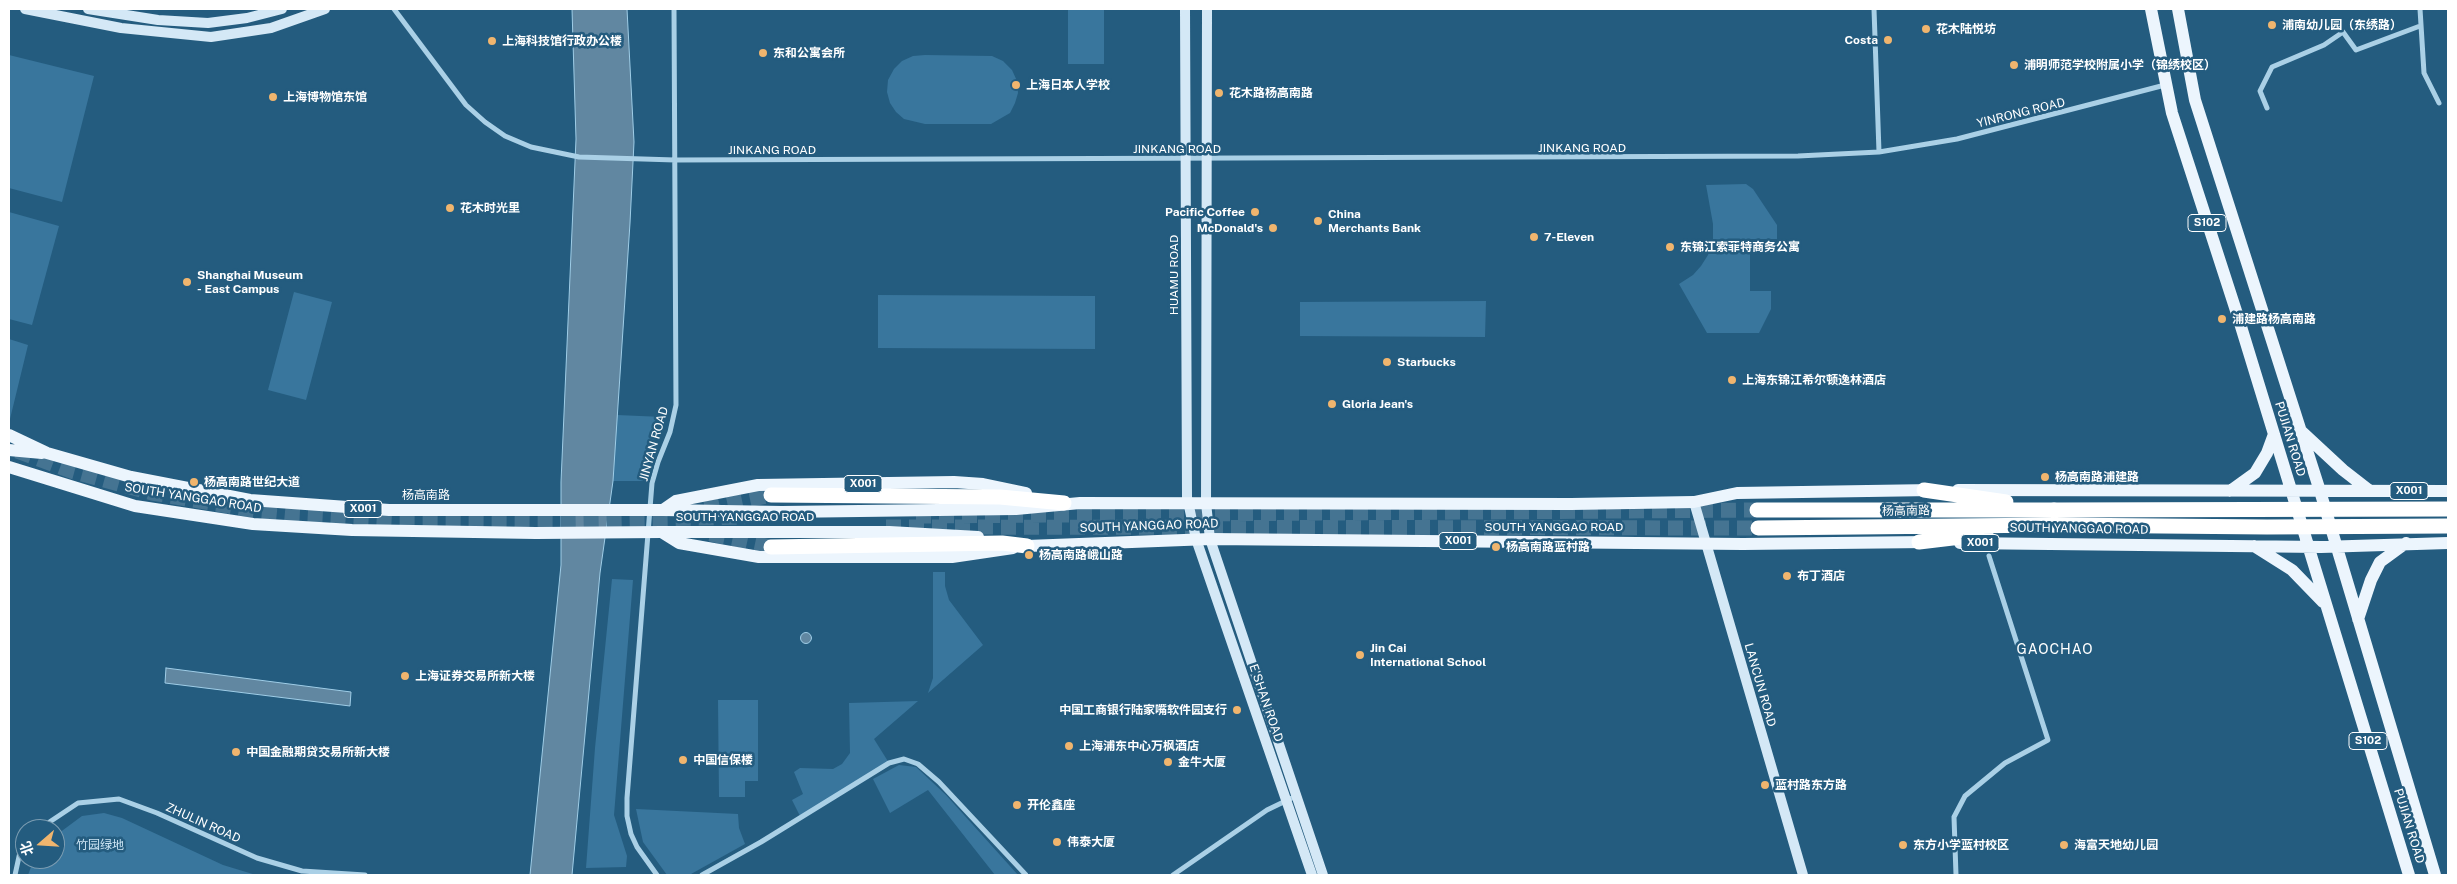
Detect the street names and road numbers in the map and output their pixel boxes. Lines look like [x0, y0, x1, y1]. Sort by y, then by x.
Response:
street label: YINRONG ROAD [1975, 95, 2067, 131]
street label: JINKANG ROAD [1538, 141, 1626, 155]
street label: JINKANG ROAD [1133, 142, 1221, 156]
street label: JINKANG ROAD [728, 143, 816, 157]
road number: S102 [2188, 214, 2226, 232]
street label: HUAMU ROAD [1167, 235, 1181, 315]
street label: PUJIAN ROAD [2272, 400, 2308, 478]
street label: JINYAN ROAD [636, 405, 672, 483]
road number: X001 [844, 476, 882, 492]
street label: SOUTH YANGGAO ROAD [123, 480, 263, 516]
road number: X001 [2390, 482, 2428, 500]
street label: 杨高南路 [402, 488, 450, 502]
road number: X001 [344, 500, 382, 518]
street label: 杨高南路 [1882, 503, 1930, 519]
street label: SOUTH YANGGAO ROAD [676, 510, 814, 524]
street label: SOUTH YANGGAO ROAD [1079, 516, 1219, 536]
street label: SOUTH YANGGAO ROAD [1485, 520, 1623, 534]
street label: SOUTH YANGGAO ROAD [2010, 521, 2148, 537]
road number: X001 [1439, 532, 1477, 550]
road number: X001 [1961, 534, 1999, 552]
street label: LANCUN ROAD [1741, 641, 1779, 729]
street label: E'SHAN ROAD [1246, 662, 1286, 744]
road number: S102 [2349, 732, 2387, 749]
street label: PUJIAN ROAD [2391, 787, 2427, 865]
street label: ZHULIN ROAD [163, 800, 243, 846]

